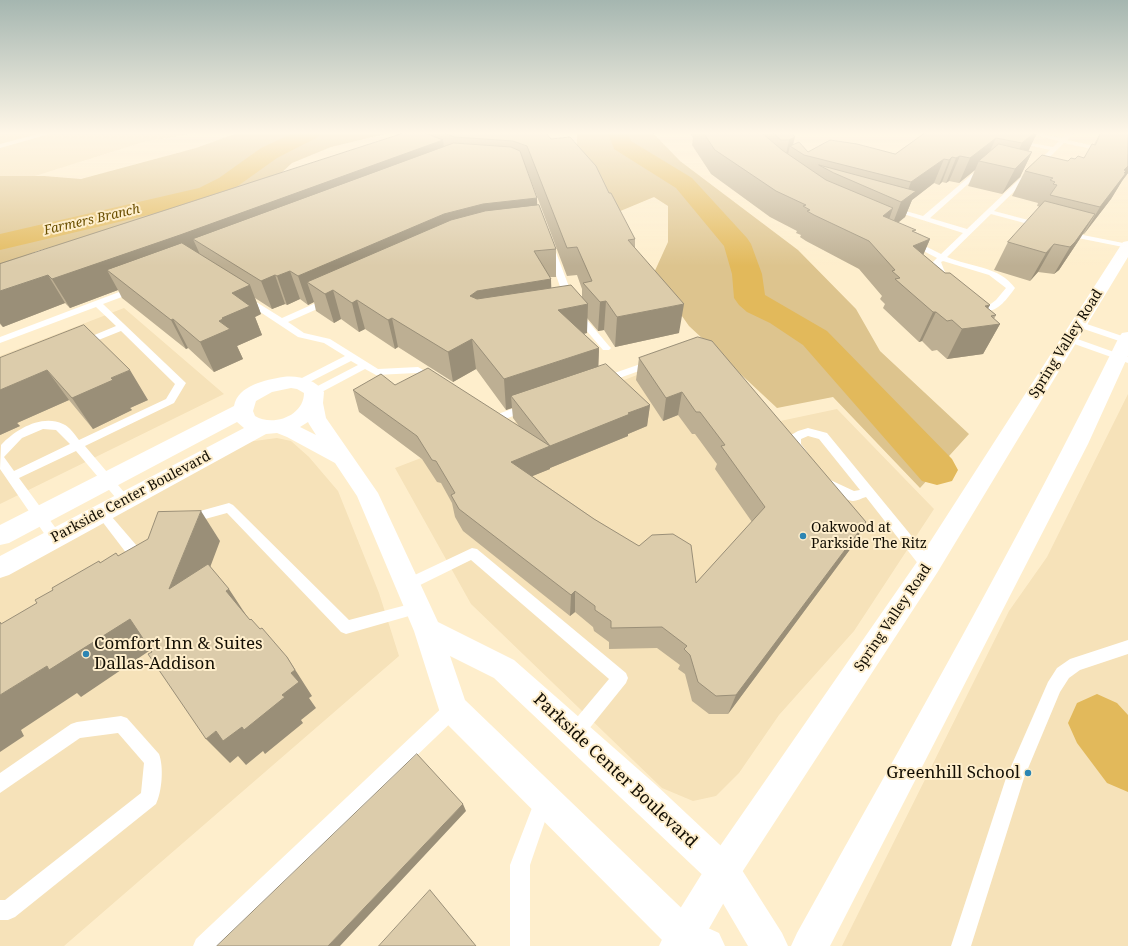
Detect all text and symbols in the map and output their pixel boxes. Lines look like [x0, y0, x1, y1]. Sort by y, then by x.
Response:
water label: Farmers Branch [42, 201, 142, 239]
street label: Spring Valley Road [1026, 286, 1106, 402]
street label: Parkside Center Boulevard [48, 448, 214, 546]
place label: Oakwood at Parkside The Ritz [811, 520, 927, 552]
marker: Oakwood at Parkside The Ritz [798, 531, 808, 541]
street label: Spring Valley Road [851, 561, 935, 675]
place label: Comfort Inn & Suites Dallas-Addison [94, 634, 263, 674]
marker: Comfort Inn & Suites Dallas-Addison [81, 649, 91, 659]
street label: Parkside Center Boulevard [529, 690, 701, 852]
place label: Greenhill School [886, 763, 1020, 783]
marker: Greenhill School [1023, 768, 1033, 778]

